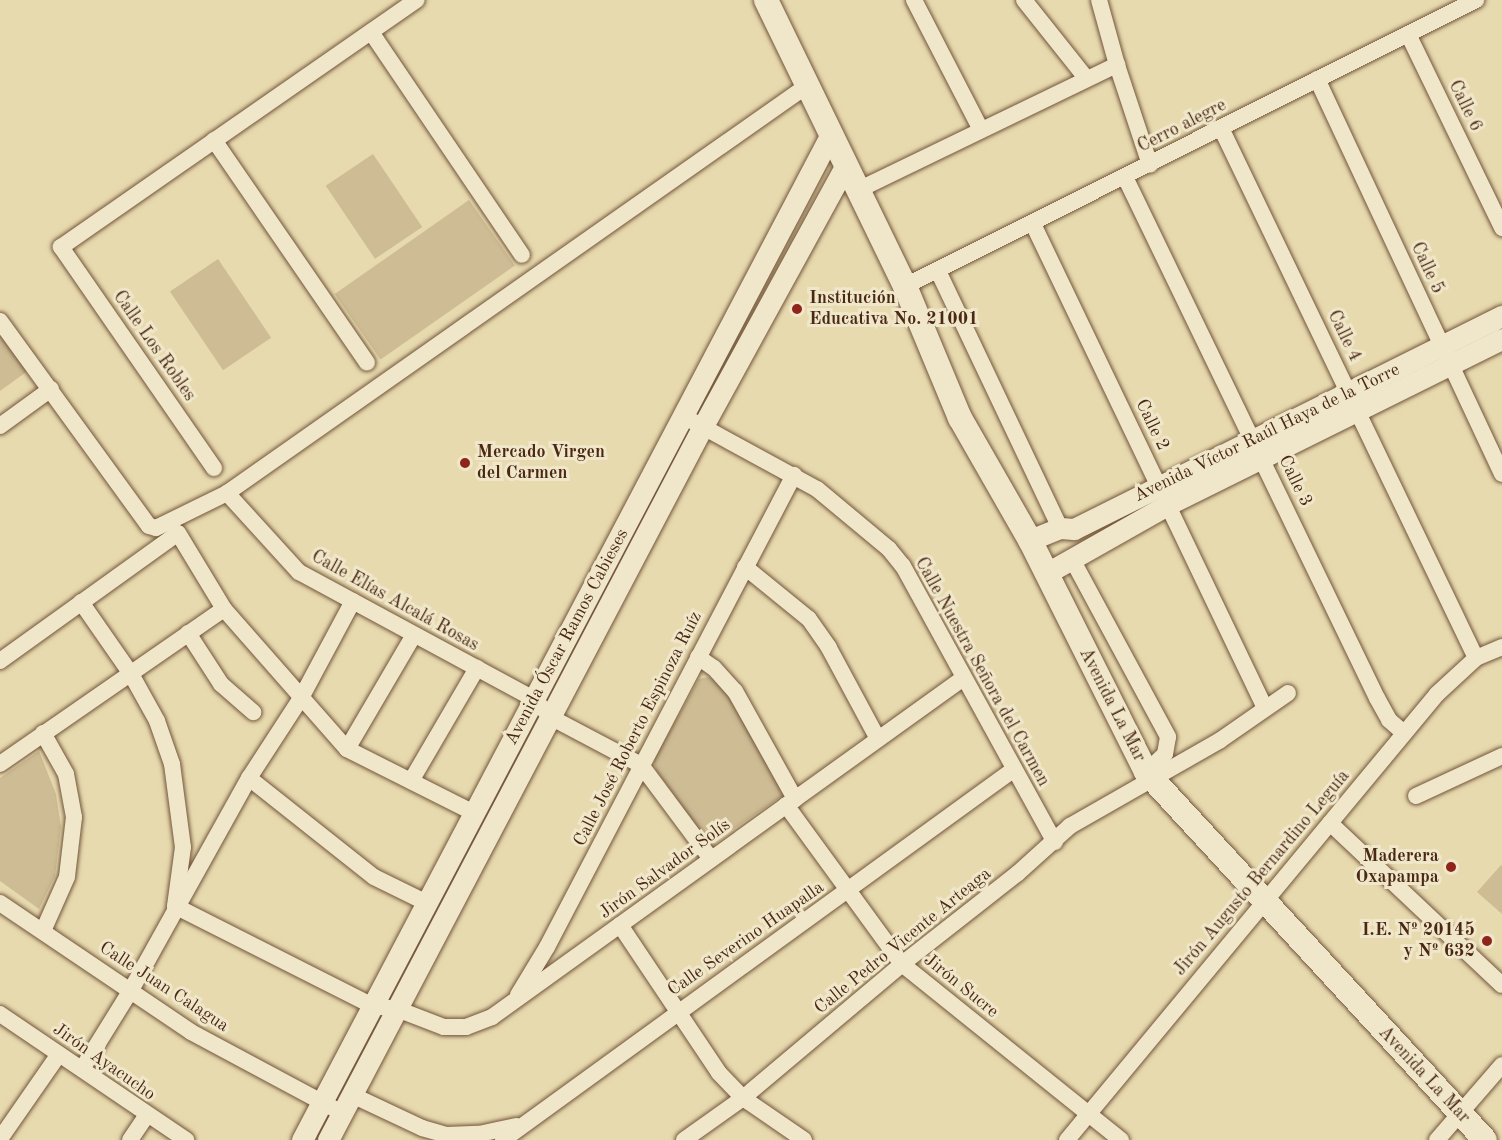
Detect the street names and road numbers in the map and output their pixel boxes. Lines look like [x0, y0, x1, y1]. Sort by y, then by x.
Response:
street label: Calle 6 [1443, 77, 1487, 135]
street label: Cerro alegre [1134, 94, 1230, 158]
street label: Calle 5 [1406, 239, 1448, 297]
street label: Calle Los Robles [108, 287, 200, 405]
street label: Calle 4 [1322, 307, 1366, 365]
street label: Avenida Víctor Raúl Haya de la Torre [1131, 359, 1403, 507]
street label: Calle 2 [1130, 396, 1174, 454]
street label: Calle 3 [1273, 452, 1317, 510]
street label: Avenida Óscar Ramos Cabieses [501, 525, 633, 749]
street label: Calle Elías Alcalá Rosas [307, 546, 483, 656]
street label: Calle Nuestra Señora del Carmen [910, 554, 1054, 790]
street label: Calle José Roberto Espinoza Ruíz [569, 608, 707, 850]
street label: Avenida La Mar [1074, 644, 1150, 766]
street label: Jirón Augusto Bernardino Leguía [1170, 766, 1354, 980]
street label: Jirón Salvador Solís [595, 814, 735, 924]
street label: Calle Pedro Vicente Arteaga [810, 863, 996, 1019]
street label: Calle Severino Huapalla [664, 877, 828, 1001]
street label: Calle Juan Calagua [95, 937, 233, 1037]
street label: Jirón Sucre [919, 949, 1003, 1023]
street label: Jirón Ayacucho [48, 1019, 160, 1105]
street label: Avenida La Mar [1374, 1022, 1474, 1128]

